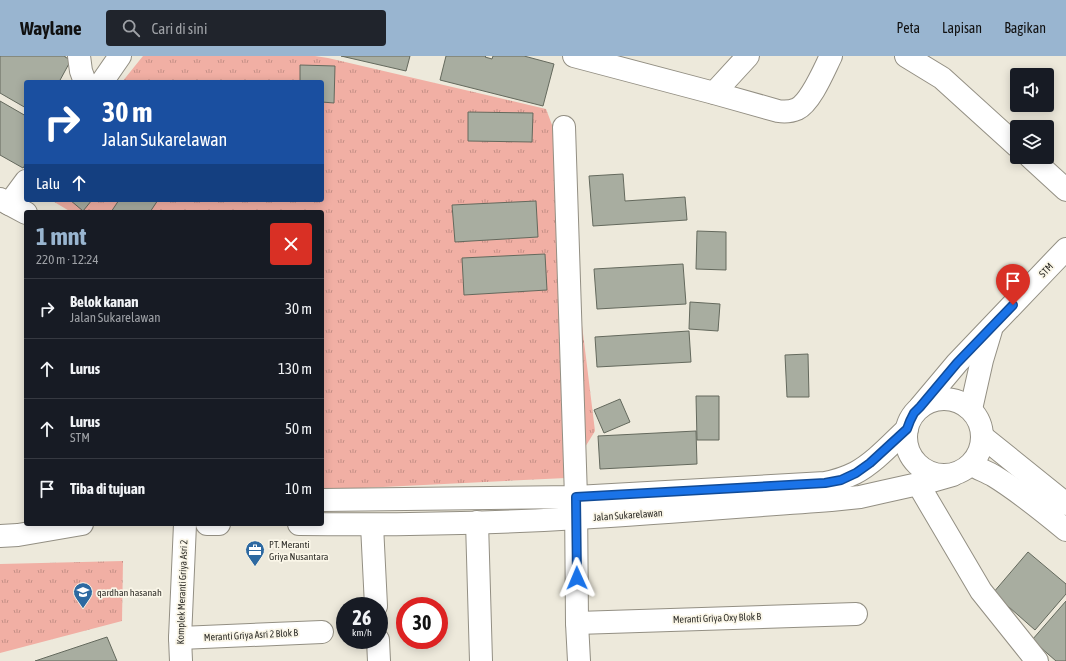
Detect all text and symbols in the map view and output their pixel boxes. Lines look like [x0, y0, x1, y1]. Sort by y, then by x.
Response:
search box [106, 10, 386, 46]
text: Waylane [20, 17, 82, 39]
icon: search [120, 17, 142, 39]
text: Cari di sini [152, 20, 207, 37]
text: Peta [896, 20, 920, 36]
text: Lapisan [942, 20, 982, 36]
text: Bagikan [1004, 20, 1046, 36]
map controls [1010, 68, 1054, 164]
button: sound [1010, 68, 1054, 112]
icon: right [36, 96, 88, 148]
text: 30 m [102, 96, 152, 128]
button: layers [1010, 120, 1054, 164]
text: Jalan Sukarelawan [102, 129, 227, 150]
icon: ahead [68, 172, 90, 194]
text: Lalu [36, 175, 60, 192]
text: 1 mnt [36, 223, 86, 250]
button: close [270, 223, 312, 265]
text: 220 m · 12:24 [36, 252, 99, 267]
street label: STM [1037, 261, 1055, 279]
pin [996, 264, 1030, 305]
icon: arrive [1002, 270, 1024, 292]
text: Belok kanan [70, 293, 139, 310]
icon: right [36, 298, 58, 320]
text: 30 m [285, 300, 312, 317]
text: Jalan Sukarelawan [70, 310, 161, 325]
icon: ahead [36, 358, 58, 380]
text: Lurus [70, 360, 100, 377]
text: 130 m [278, 360, 312, 377]
text: Lurus [70, 413, 100, 430]
icon: ahead [36, 418, 58, 440]
text: 50 m [285, 420, 312, 437]
text: STM [70, 430, 90, 445]
icon: arrive [36, 478, 58, 500]
text: Tiba di tujuan [70, 480, 145, 497]
text: 10 m [285, 480, 312, 497]
street label: Jalan Sukarelawan [593, 507, 663, 523]
street label: Komplek Meranti Griya Asri 2 [175, 539, 189, 644]
office icon: PT. Meranti Griya Nusantara [244, 539, 266, 567]
place label: PT. Meranti Griya Nusantara [269, 539, 329, 562]
position arrow [556, 557, 598, 599]
school or university icon: qardhan hasanah [72, 581, 94, 609]
place label: qardhan hasanah [97, 587, 162, 598]
speed limit sign: 30 [396, 597, 448, 649]
text: 26 [353, 606, 371, 629]
street label: Meranti Griya Oxy Blok B [673, 611, 762, 625]
street label: Meranti Griya Asri 2 Blok B [204, 627, 299, 643]
text: km/h [352, 627, 372, 638]

